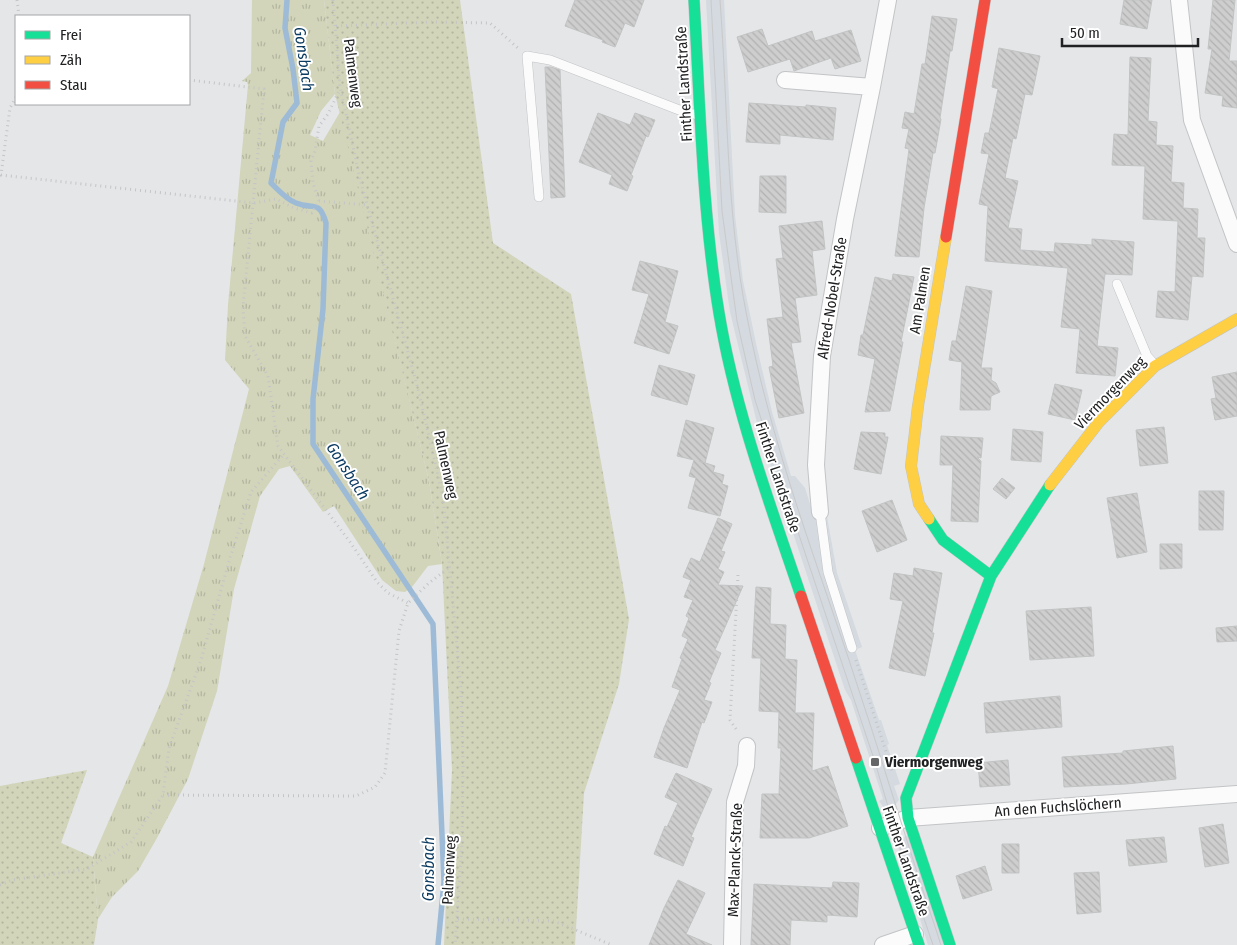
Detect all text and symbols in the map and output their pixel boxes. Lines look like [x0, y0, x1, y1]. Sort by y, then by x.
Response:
legend [15, 15, 190, 105]
scale bar [1062, 15, 1198, 47]
text: 50 m [1070, 24, 1100, 42]
text: Frei [60, 26, 82, 44]
water label: Gonsbach [290, 26, 318, 92]
street label: Finther Landstraße [672, 26, 696, 142]
street label: Palmenweg [340, 37, 366, 109]
text: Zäh [60, 51, 82, 69]
text: Stau [60, 76, 87, 94]
street label: Alfred-Nobel-Straße [813, 236, 851, 360]
street label: Am Palmen [906, 265, 934, 335]
street label: Viermorgenweg [1071, 353, 1149, 433]
street label: Finther Landstraße [752, 419, 804, 535]
street label: Palmenweg [430, 429, 462, 501]
water label: Gonsbach [322, 439, 374, 503]
place label: Viermorgenweg [884, 753, 983, 771]
marker: Viermorgenweg [869, 756, 881, 768]
street label: An den Fuchslöchern [994, 794, 1122, 820]
street label: Max-Planck-Straße [724, 803, 746, 917]
street label: Finther Landstraße [879, 803, 933, 919]
street label: Palmenweg [438, 835, 460, 905]
water label: Gonsbach [419, 837, 438, 901]

